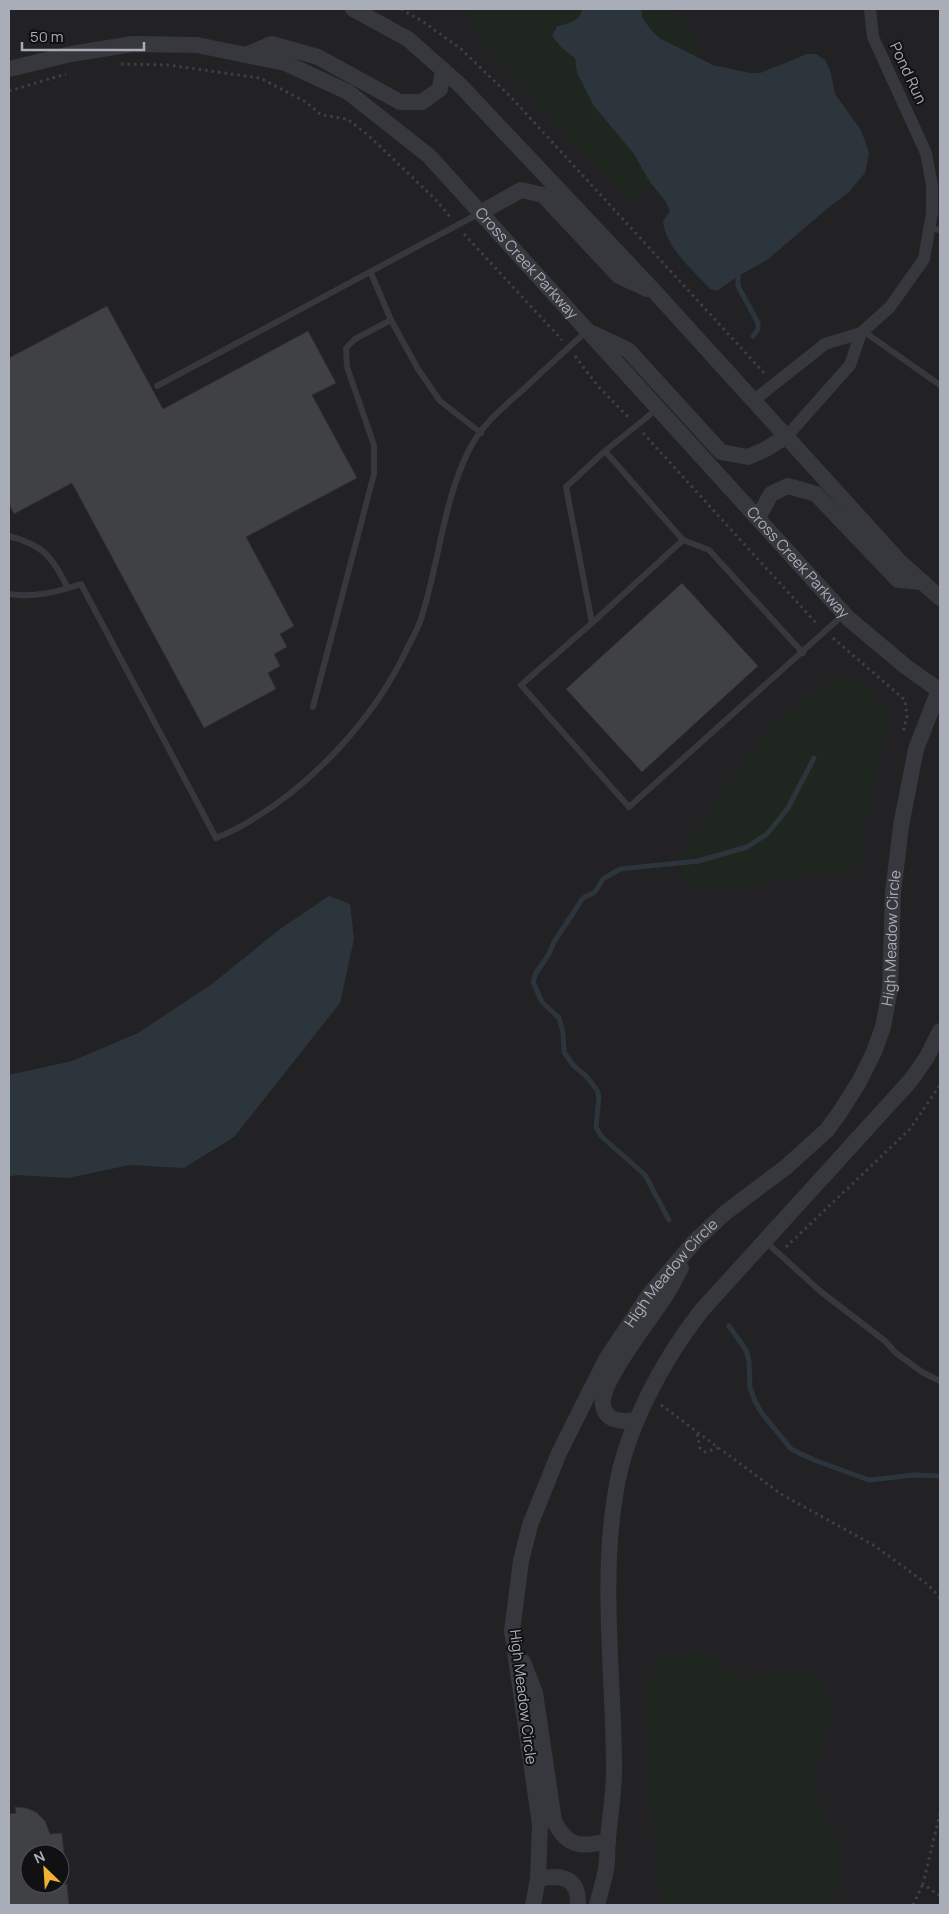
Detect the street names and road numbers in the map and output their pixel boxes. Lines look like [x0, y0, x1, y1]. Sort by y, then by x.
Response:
street label: Pond Run [885, 38, 932, 107]
street label: Cross Creek Parkway [471, 203, 583, 324]
street label: Cross Creek Parkway [742, 502, 855, 623]
street label: High Meadow Circle [876, 869, 906, 1008]
street label: High Meadow Circle [619, 1214, 723, 1331]
street label: High Meadow Circle [505, 1628, 542, 1766]

